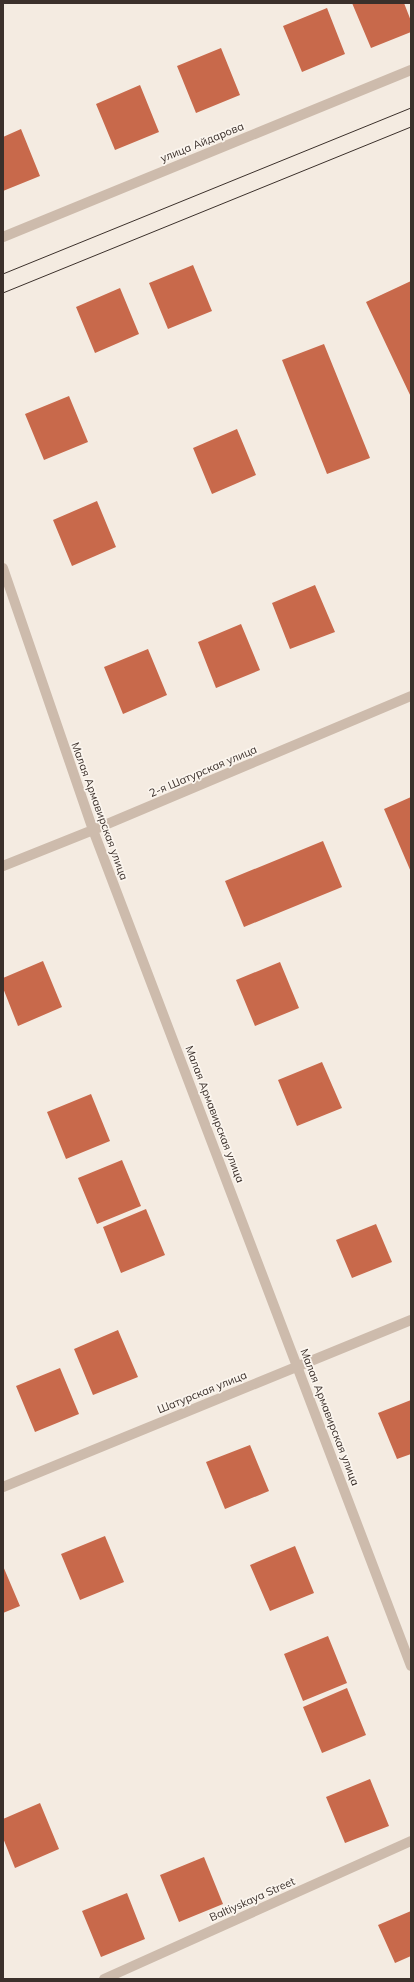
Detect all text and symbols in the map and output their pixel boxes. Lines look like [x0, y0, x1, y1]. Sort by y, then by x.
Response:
street label: улица Айдарова [158, 119, 246, 165]
street label: Малая Армавирская улица [69, 740, 131, 882]
street label: 2-я Шатурская улица [147, 742, 259, 800]
street label: Малая Армавирская улица [182, 1043, 248, 1185]
street label: Малая Армавирская улица [297, 1346, 363, 1488]
street label: Шатурская улица [155, 1368, 249, 1416]
street label: Baltiyskaya Street [207, 1874, 297, 1924]

